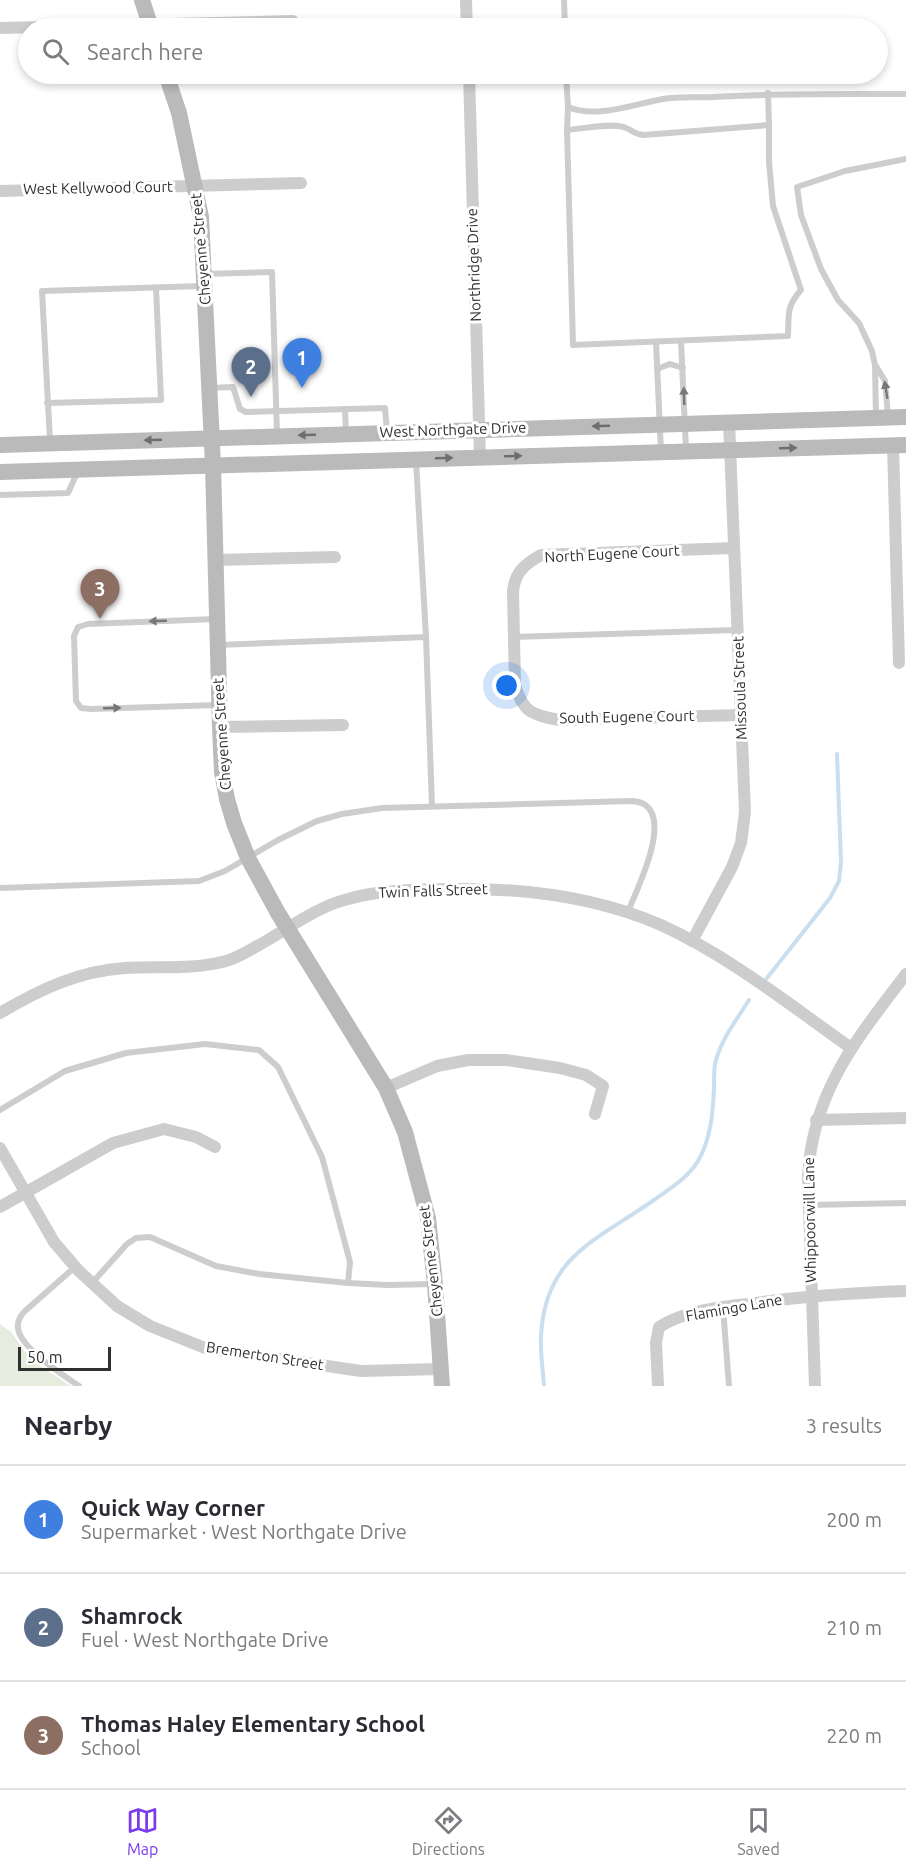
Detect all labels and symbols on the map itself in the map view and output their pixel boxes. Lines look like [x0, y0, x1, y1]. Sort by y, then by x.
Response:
street label: West Kellywood Court [23, 178, 173, 197]
street label: Cheyenne Street [187, 192, 214, 306]
street label: Northridge Drive [463, 208, 484, 322]
pin: 1 [282, 338, 322, 388]
pin: 2 [232, 348, 270, 397]
one-way arrow [881, 380, 890, 399]
one-way arrow [679, 386, 688, 405]
street label: West Northgate Drive [379, 418, 527, 441]
one-way arrow [592, 421, 611, 430]
one-way arrow [298, 430, 317, 439]
one-way arrow [144, 435, 163, 445]
one-way arrow [779, 443, 798, 453]
one-way arrow [504, 451, 523, 461]
one-way arrow [434, 453, 453, 463]
street label: North Eugene Court [544, 541, 680, 566]
pin: 3 [80, 570, 120, 619]
one-way arrow [149, 616, 168, 626]
street label: Missoula Street [729, 636, 750, 740]
your location [492, 671, 521, 700]
street label: Cheyenne Street [209, 677, 234, 791]
one-way arrow [102, 704, 121, 713]
street label: South Eugene Court [559, 707, 695, 726]
street label: Twin Falls Street [378, 880, 488, 901]
street label: Whippoorwill Lane [800, 1157, 819, 1283]
street label: Cheyenne Street [415, 1204, 446, 1318]
street label: Flamingo Lane [684, 1291, 784, 1324]
street label: Bremerton Street [205, 1338, 325, 1373]
scale bar [18, 1344, 111, 1372]

